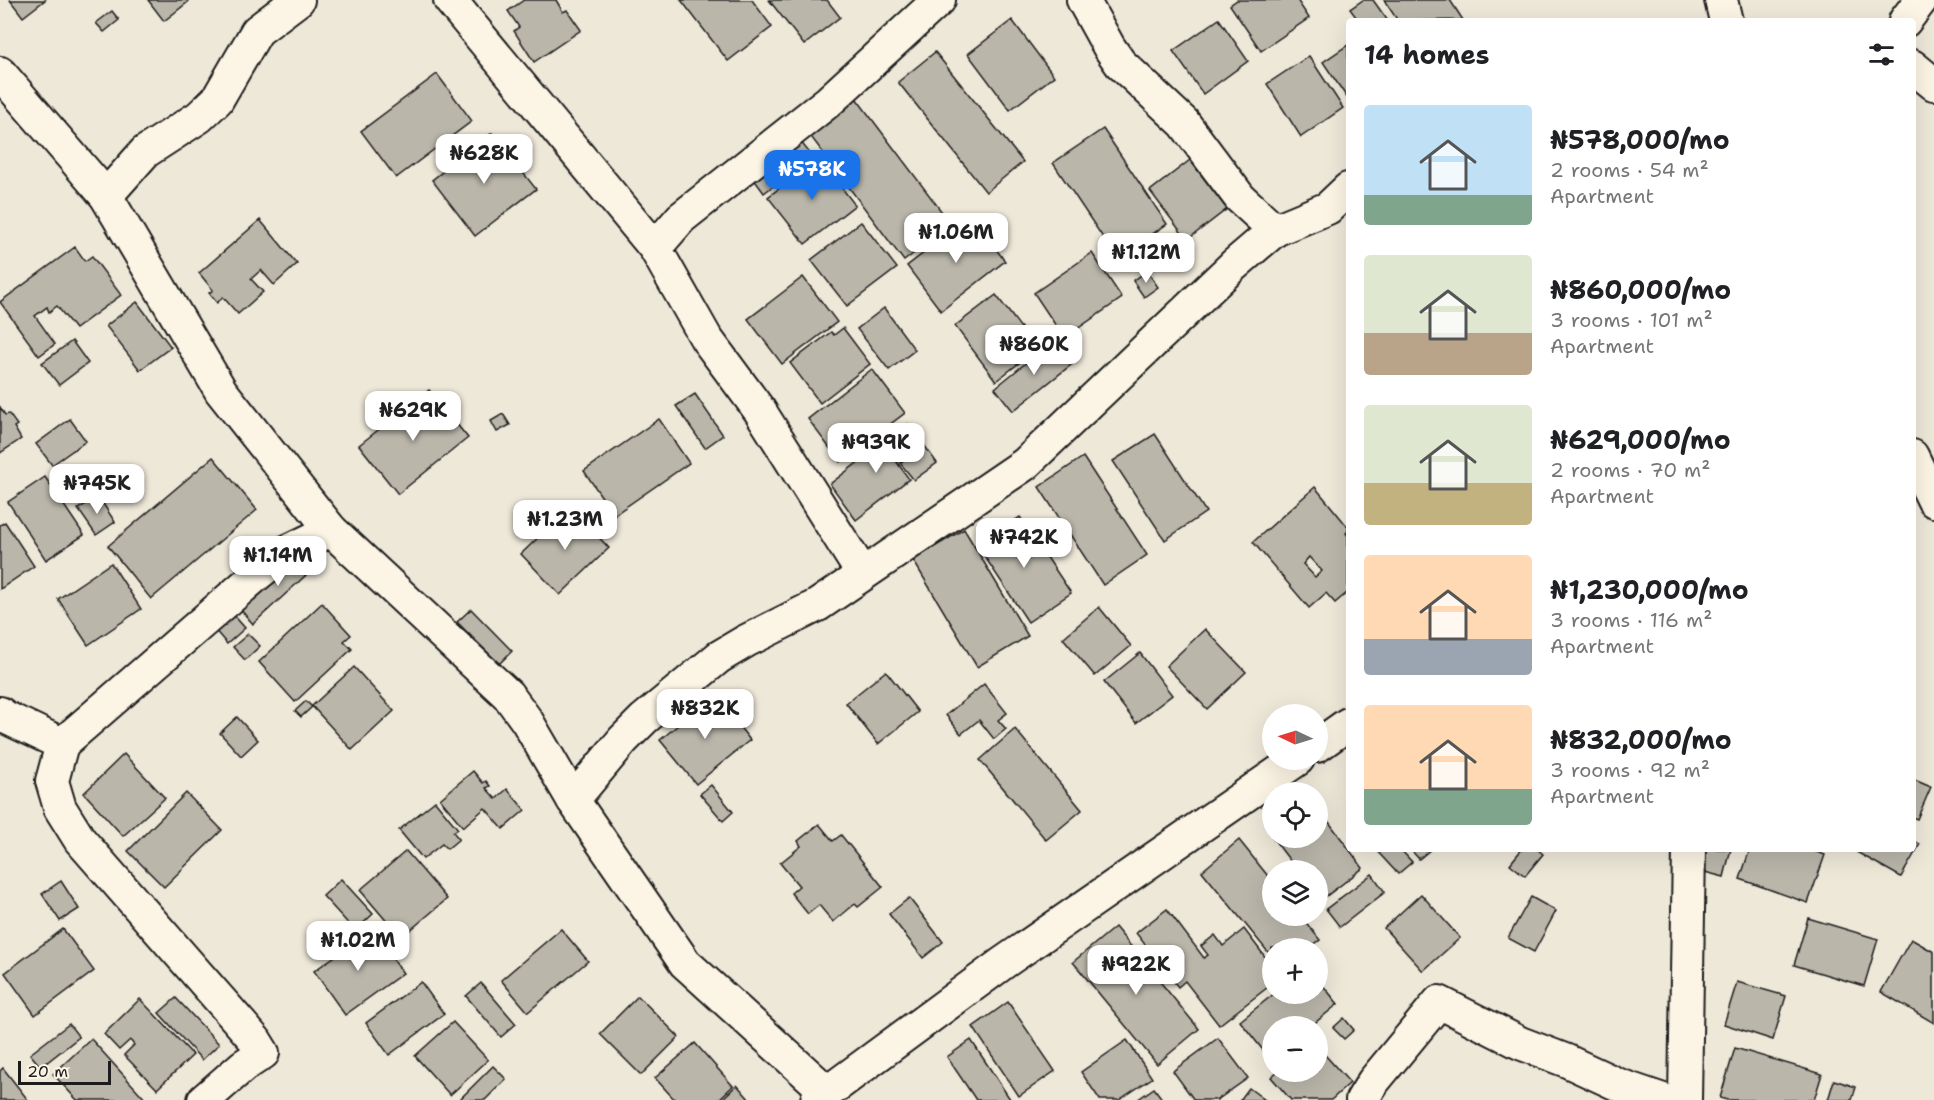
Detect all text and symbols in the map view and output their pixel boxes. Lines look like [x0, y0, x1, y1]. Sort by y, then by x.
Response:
text: 14 homes [1364, 37, 1490, 72]
icon: filters [1865, 38, 1898, 71]
text: ₦578,000/mo [1550, 122, 1730, 157]
icon: home [1412, 129, 1484, 201]
pin: ₦628K [442, 134, 526, 185]
text: ₦628K [450, 140, 518, 166]
pin: ₦578K [770, 150, 854, 201]
text: ₦578K [778, 156, 846, 182]
text: 2 rooms · 54 m² [1550, 157, 1709, 183]
text: Apartment [1550, 183, 1654, 209]
pin: ₦1.06M [907, 213, 1005, 264]
text: ₦1.06M [918, 219, 994, 245]
pin: ₦1.12M [1097, 233, 1195, 284]
text: ₦1.12M [1112, 239, 1181, 265]
text: ₦860,000/mo [1550, 272, 1731, 307]
icon: home [1412, 279, 1484, 351]
text: 3 rooms · 101 m² [1550, 307, 1713, 333]
pin: ₦860K [992, 325, 1076, 376]
text: ₦860K [999, 331, 1069, 357]
text: Apartment [1550, 333, 1654, 359]
pin: ₦629K [371, 391, 455, 442]
text: ₦629K [379, 397, 447, 423]
text: ₦629,000/mo [1550, 422, 1731, 457]
pin: ₦939K [834, 423, 918, 474]
text: ₦939K [842, 429, 910, 455]
icon: home [1412, 429, 1484, 501]
text: 2 rooms · 70 m² [1550, 457, 1711, 483]
pin: ₦745K [55, 464, 139, 515]
text: ₦745K [63, 470, 131, 496]
text: Apartment [1550, 483, 1654, 509]
pin: ₦1.23M [516, 500, 614, 551]
text: ₦1.23M [527, 506, 603, 532]
pin: ₦742K [982, 518, 1066, 569]
text: ₦742K [990, 524, 1058, 550]
pin: ₦1.14M [229, 536, 327, 587]
text: ₦1.14M [243, 542, 313, 568]
text: ₦1,230,000/mo [1550, 572, 1749, 607]
icon: home [1412, 579, 1484, 651]
text: 3 rooms · 116 m² [1550, 607, 1712, 633]
text: Apartment [1550, 633, 1654, 659]
pin: ₦832K [663, 689, 747, 740]
text: ₦832K [671, 695, 739, 721]
north arrow [1262, 704, 1328, 770]
map controls [1262, 704, 1328, 1082]
text: ₦832,000/mo [1550, 722, 1732, 757]
icon: home [1412, 729, 1484, 801]
text: 3 rooms · 92 m² [1550, 757, 1710, 783]
button: locate [1262, 782, 1328, 848]
text: Apartment [1550, 783, 1654, 809]
button: layers [1262, 860, 1328, 926]
pin: ₦1.02M [309, 921, 407, 972]
text: ₦1.02M [320, 927, 396, 953]
button: + [1262, 938, 1328, 1004]
pin: ₦922K [1094, 945, 1178, 996]
text: ₦922K [1101, 951, 1171, 977]
button: − [1262, 1016, 1328, 1082]
scale bar [18, 1058, 111, 1086]
text: 20 m [27, 1061, 68, 1082]

